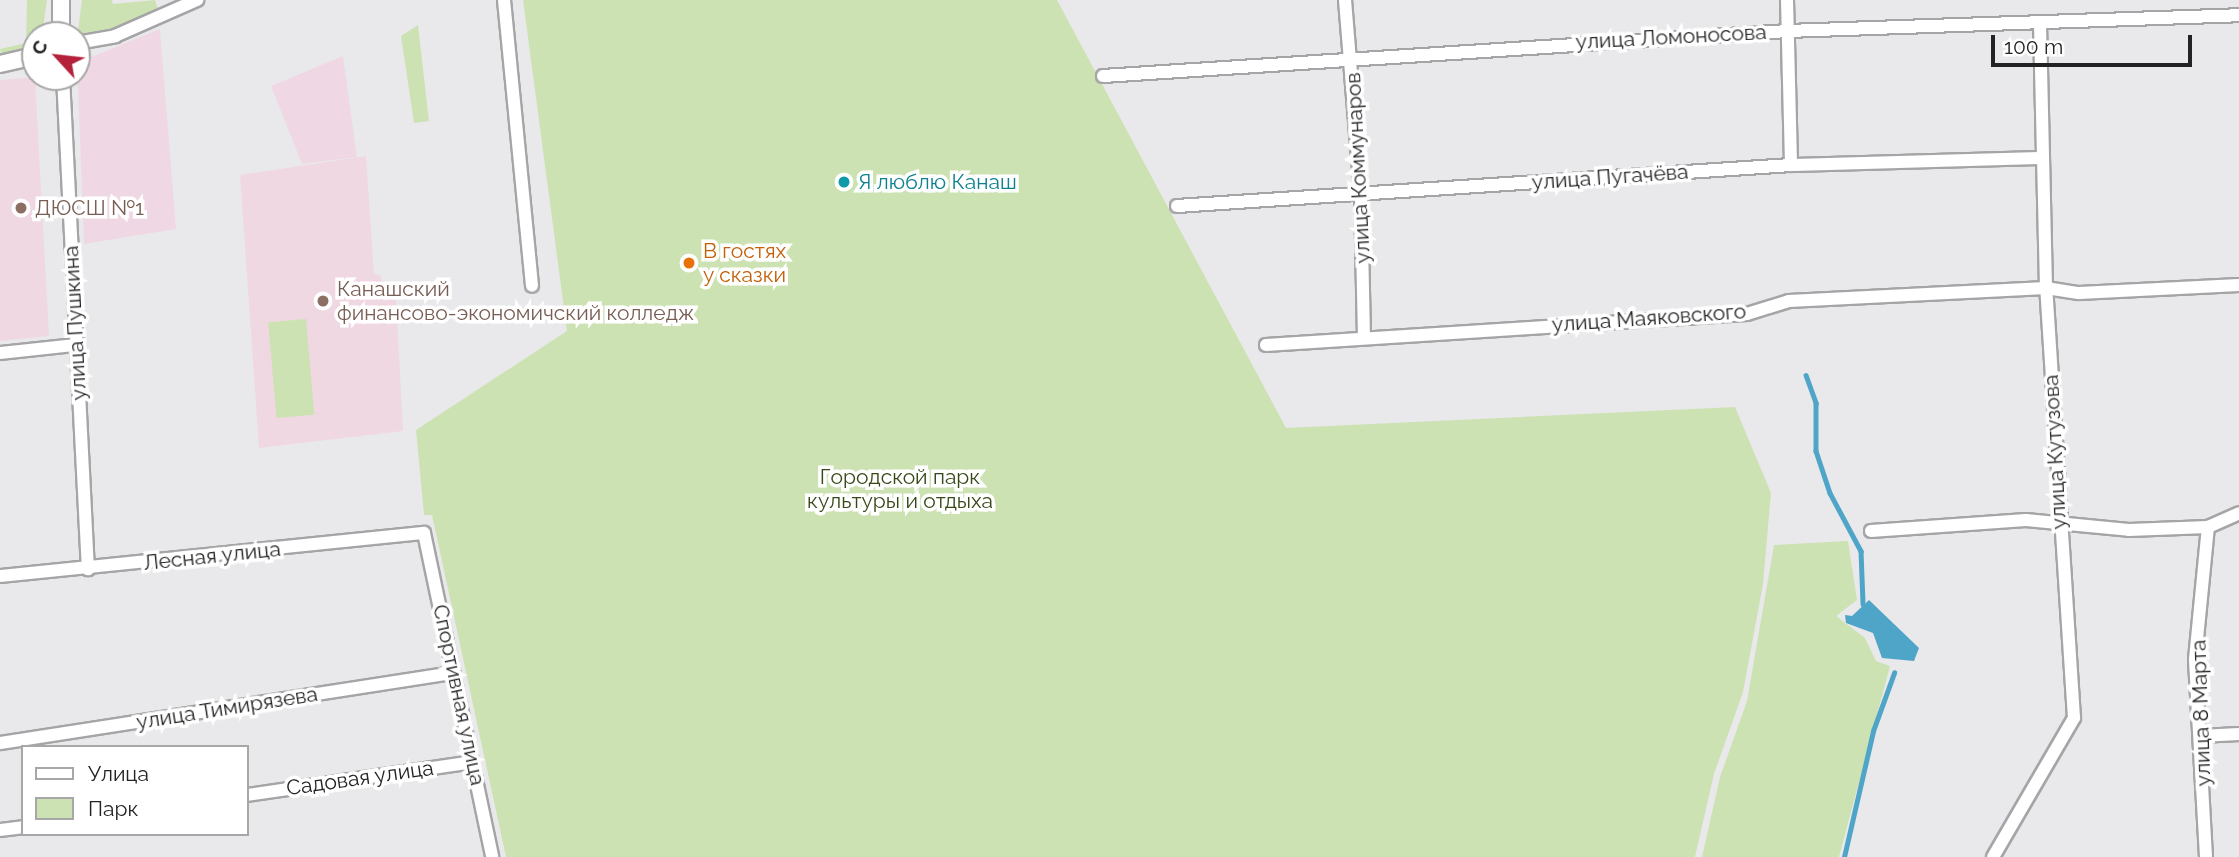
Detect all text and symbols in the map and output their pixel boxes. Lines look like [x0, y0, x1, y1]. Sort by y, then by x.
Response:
street label: улица Ломоносова [1575, 19, 1767, 55]
north arrow [21, 21, 91, 91]
scale bar [1994, 21, 2195, 65]
text: 100 m [2004, 34, 2063, 59]
text: С [26, 37, 52, 58]
street label: улица Коммунаров [1340, 72, 1376, 264]
street label: улица Пугачёва [1531, 159, 1689, 195]
place label: Я люблю Канаш [858, 169, 1017, 195]
marker: Я люблю Канаш [836, 174, 852, 190]
place label: ДЮСШ №1 [35, 195, 144, 221]
marker: ДЮСШ №1 [13, 200, 29, 216]
place label: В гостях у сказки [703, 238, 787, 288]
street label: улица Пушкина [58, 245, 92, 401]
marker: В гостях у сказки [681, 255, 697, 271]
place label: Канашский финансово-экономичский колледж [337, 276, 694, 326]
marker: Канашский финансово-экономичский колледж [315, 293, 331, 309]
street label: улица Маяковского [1551, 299, 1747, 337]
street label: улица Кутузова [2038, 374, 2072, 530]
park label: Городской парк культуры и отдыха [807, 464, 993, 514]
street label: Лесная улица [142, 536, 282, 576]
street label: Спортивная улица [427, 602, 491, 788]
street label: улица 8 Марта [2186, 639, 2216, 787]
street label: улица Тимирязева [134, 681, 320, 735]
legend [21, 745, 248, 836]
street label: Садовая улица [285, 755, 435, 801]
text: Улица [88, 761, 149, 786]
text: Парк [88, 796, 138, 821]

